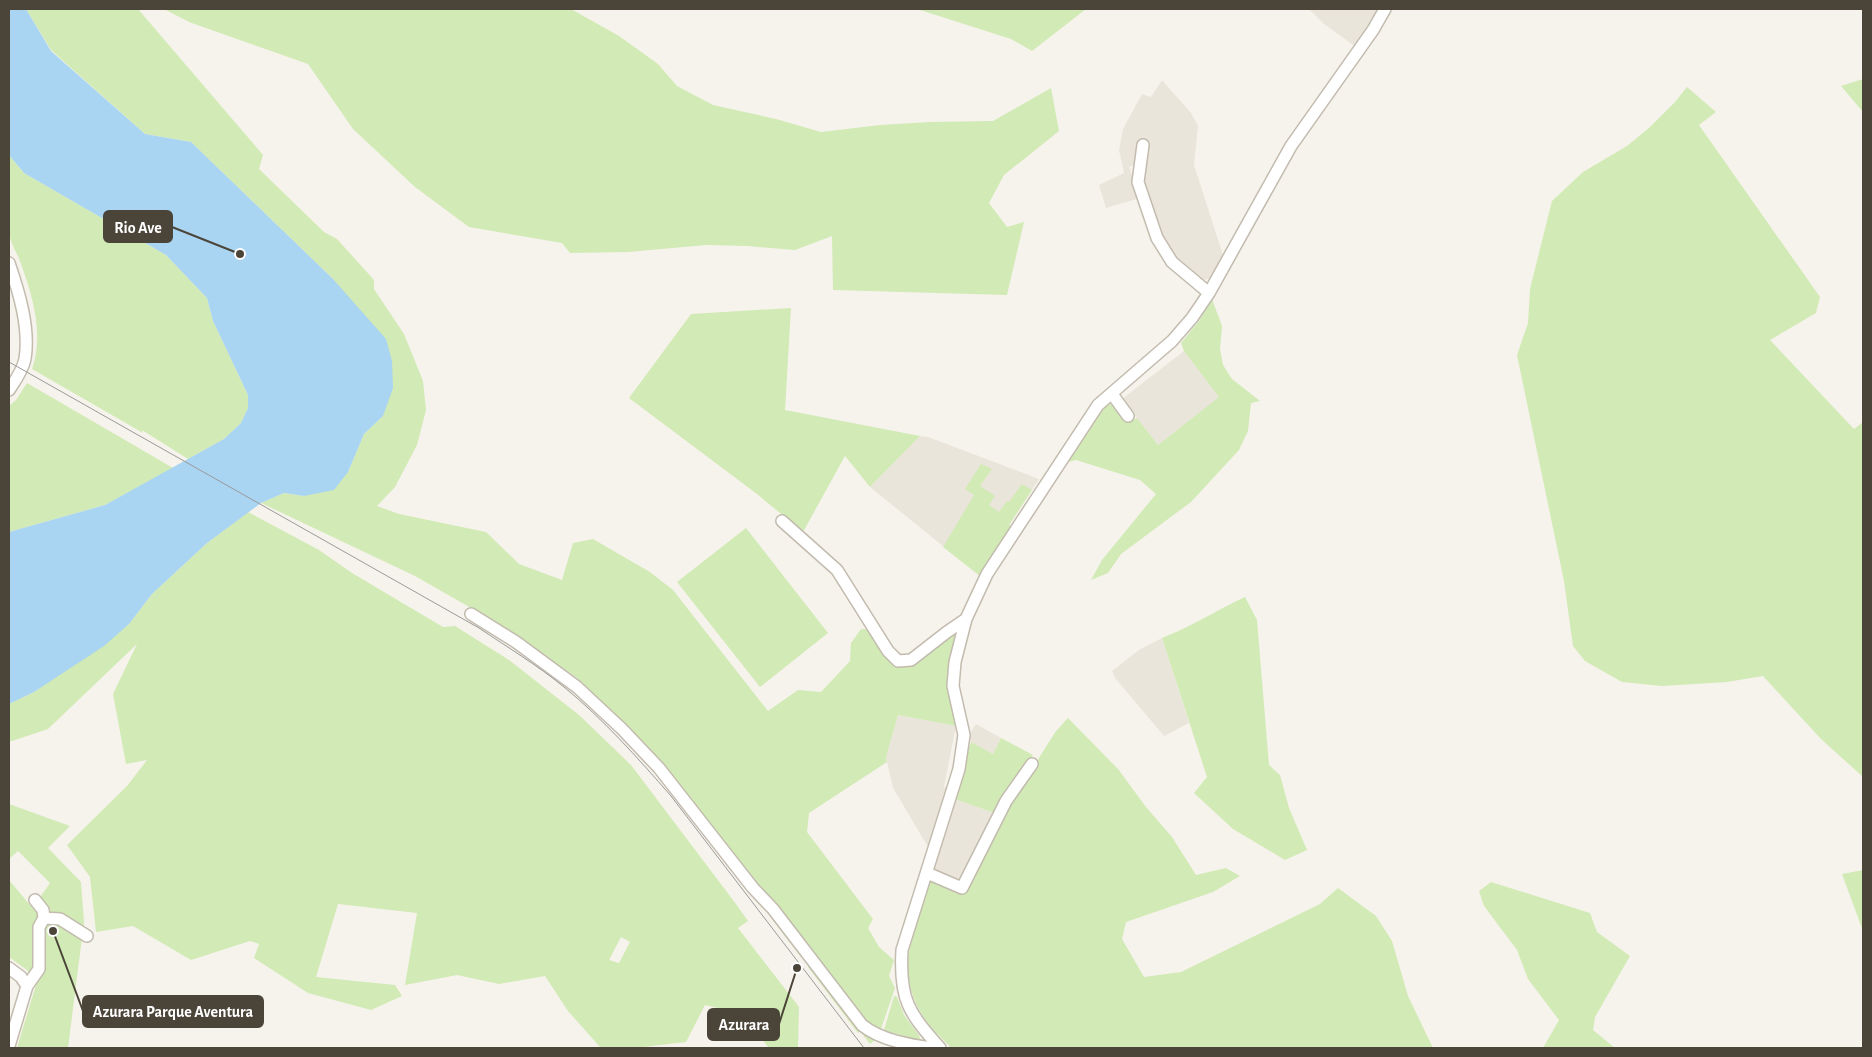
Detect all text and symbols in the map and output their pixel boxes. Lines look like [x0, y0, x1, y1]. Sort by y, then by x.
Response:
callout: Rio Ave [104, 211, 172, 242]
text: Rio Ave [114, 220, 162, 236]
callout: Azurara Parque Aventura [83, 996, 263, 1027]
text: Azurara Parque Aventura [93, 1004, 253, 1020]
callout: Azurara [708, 1009, 779, 1040]
text: Azurara [719, 1017, 770, 1033]

